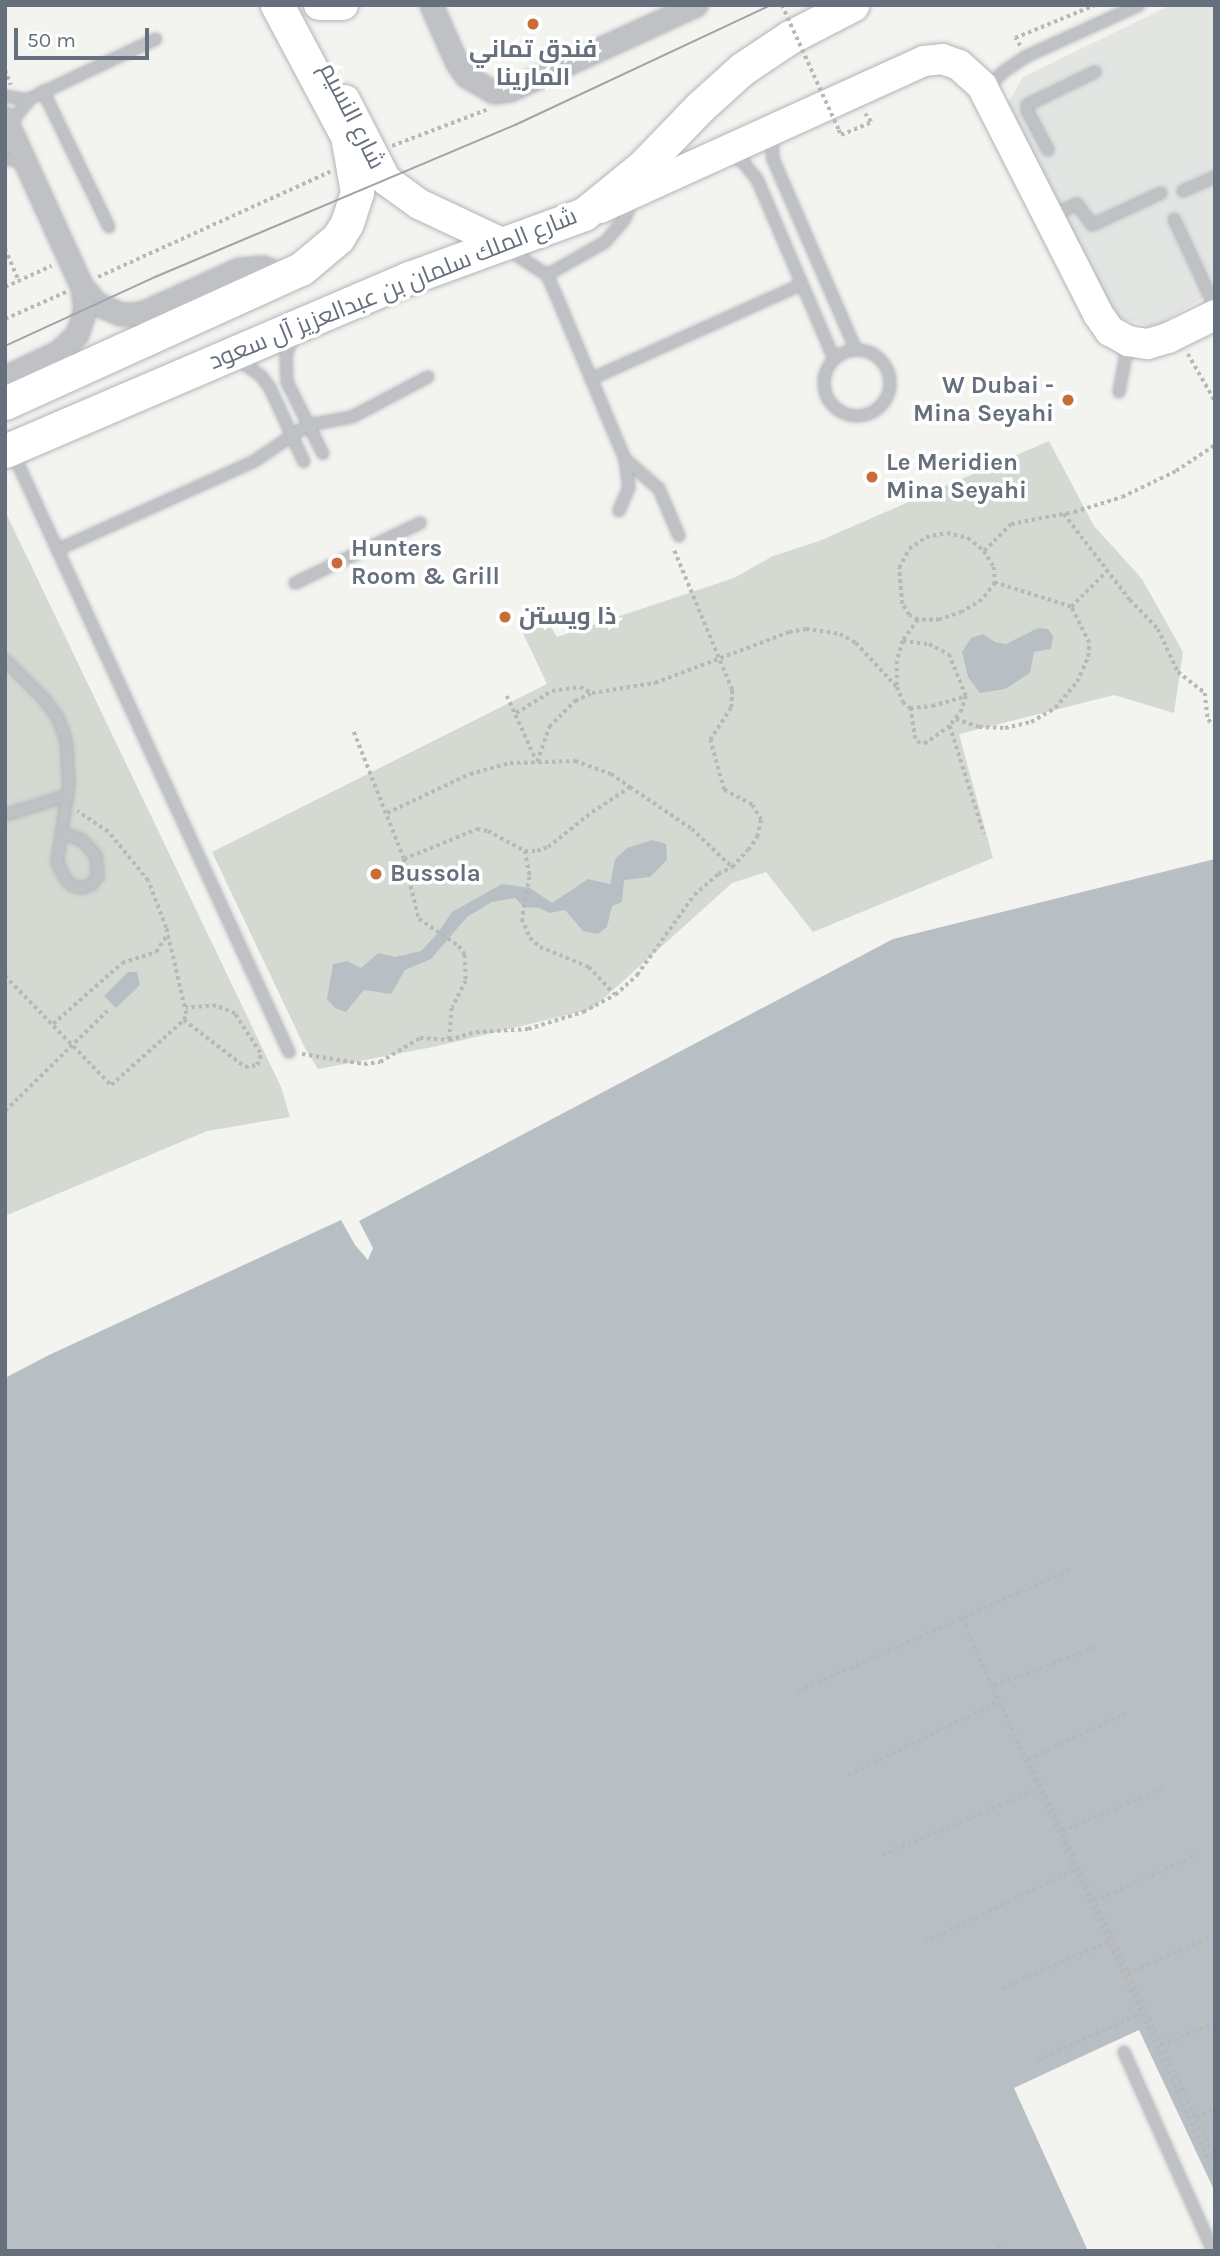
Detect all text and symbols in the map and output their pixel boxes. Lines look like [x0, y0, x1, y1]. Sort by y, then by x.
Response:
scale bar [18, 14, 152, 58]
marker: فندق تماني المارينا [525, 16, 541, 32]
text: 50 m [27, 28, 76, 52]
place label: فندق تماني المارينا [469, 36, 597, 92]
street label: شارع النسيم [313, 58, 391, 174]
street label: شارع الملك سلمان بن عبدالعزيز آل سعود [205, 202, 581, 376]
place label: W Dubai - Mina Seyahi [913, 372, 1054, 428]
marker: W Dubai - Mina Seyahi [1060, 392, 1076, 408]
place label: Le Meridien Mina Seyahi [886, 449, 1027, 505]
marker: Le Meridien Mina Seyahi [864, 469, 880, 485]
place label: Hunters Room & Grill [351, 535, 500, 591]
marker: Hunters Room & Grill [329, 555, 345, 571]
place label: ذا ويستن [519, 603, 616, 631]
marker: ذا ويستن [497, 609, 513, 625]
place label: Bussola [390, 860, 481, 888]
marker: Bussola [368, 866, 384, 882]

